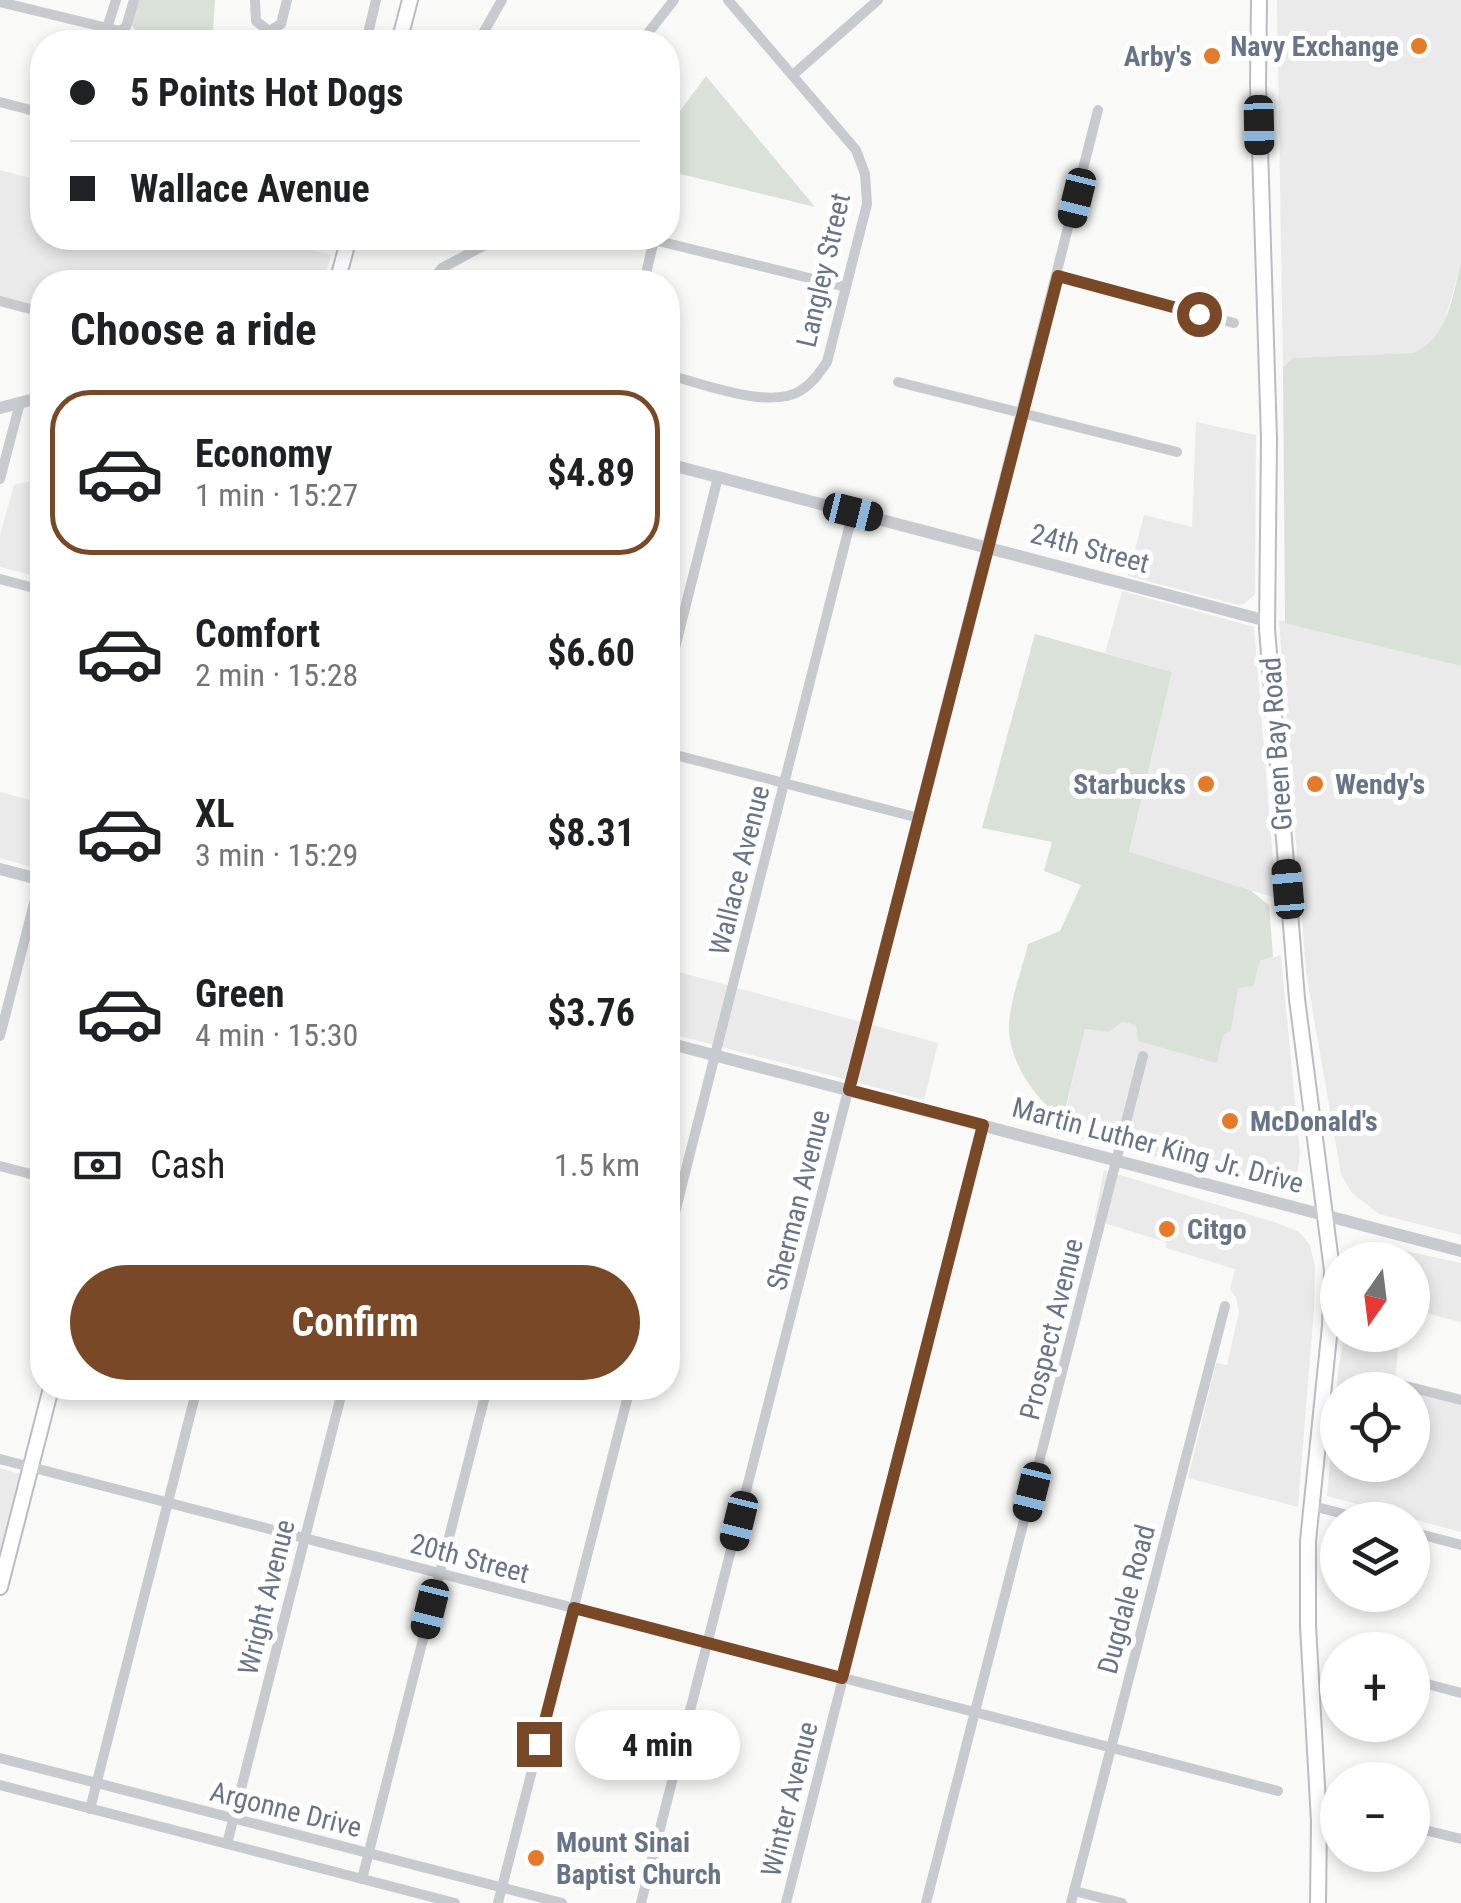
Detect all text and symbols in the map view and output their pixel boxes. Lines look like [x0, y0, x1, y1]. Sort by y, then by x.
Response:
place label: Navy Exchange [1230, 30, 1399, 63]
marker: Navy Exchange [1408, 35, 1430, 57]
place label: Arby's [1124, 40, 1192, 73]
marker: Arby's [1201, 45, 1223, 67]
text: 5 Points Hot Dogs [130, 71, 404, 115]
car [1243, 95, 1275, 155]
car [1055, 165, 1099, 231]
text: Wallace Avenue [130, 167, 370, 211]
street label: Langley Street [790, 190, 857, 350]
route start [1177, 292, 1222, 337]
text: Choose a ride [70, 303, 317, 356]
icon: car [75, 428, 165, 518]
text: Economy [195, 432, 332, 476]
text: $4.89 [547, 451, 635, 495]
text: 1 min · 15:27 [195, 476, 358, 514]
car [820, 490, 886, 534]
street label: 24th Street [1027, 517, 1153, 580]
icon: car [75, 608, 165, 698]
text: Comfort [195, 612, 320, 656]
text: $6.60 [547, 631, 635, 675]
text: 2 min · 15:28 [195, 656, 358, 694]
street label: Green Bay Road [1254, 656, 1299, 832]
place label: Starbucks [1073, 768, 1186, 801]
place label: Wendy's [1335, 768, 1425, 801]
marker: Starbucks [1195, 773, 1217, 795]
marker: Wendy's [1304, 773, 1326, 795]
street label: Wallace Avenue [702, 782, 777, 958]
icon: car [75, 788, 165, 878]
text: XL [195, 792, 234, 836]
text: $8.31 [547, 811, 635, 855]
text: 3 min · 15:29 [195, 836, 358, 874]
car [1270, 858, 1306, 920]
icon: car [75, 968, 165, 1058]
text: Green [195, 972, 285, 1016]
text: $3.76 [547, 991, 635, 1035]
text: 4 min · 15:30 [195, 1016, 358, 1054]
street label: Martin Luther King Jr. Drive [1009, 1091, 1307, 1200]
place label: McDonald's [1250, 1105, 1378, 1138]
street label: Sherman Avenue [760, 1106, 837, 1294]
marker: McDonald's [1219, 1110, 1241, 1132]
icon: cash [70, 1138, 125, 1193]
text: Cash [150, 1143, 225, 1187]
text: 1.5 km [554, 1146, 640, 1184]
place label: Citgo [1187, 1213, 1247, 1246]
marker: Citgo [1156, 1218, 1178, 1240]
street label: Prospect Avenue [1013, 1235, 1090, 1423]
north arrow [1320, 1242, 1430, 1352]
map controls [1320, 1242, 1430, 1872]
button: Confirm [70, 1265, 640, 1380]
button: locate [1320, 1372, 1430, 1482]
car [1010, 1459, 1054, 1525]
car [717, 1488, 761, 1554]
button: layers [1320, 1502, 1430, 1612]
street label: Wright Avenue [231, 1516, 302, 1678]
street label: Dugdale Road [1091, 1521, 1162, 1677]
street label: 20th Street [407, 1527, 533, 1590]
car [408, 1576, 452, 1642]
button: + [1320, 1632, 1430, 1742]
callout: 4 min [574, 1709, 739, 1779]
street label: Winter Avenue [754, 1718, 825, 1880]
route end [517, 1722, 562, 1767]
text: 4 min [622, 1726, 693, 1764]
button: − [1320, 1762, 1430, 1872]
street label: Argonne Drive [207, 1775, 365, 1844]
place label: Mount Sinai Baptist Church [556, 1826, 721, 1891]
marker: Mount Sinai Baptist Church [525, 1847, 547, 1869]

